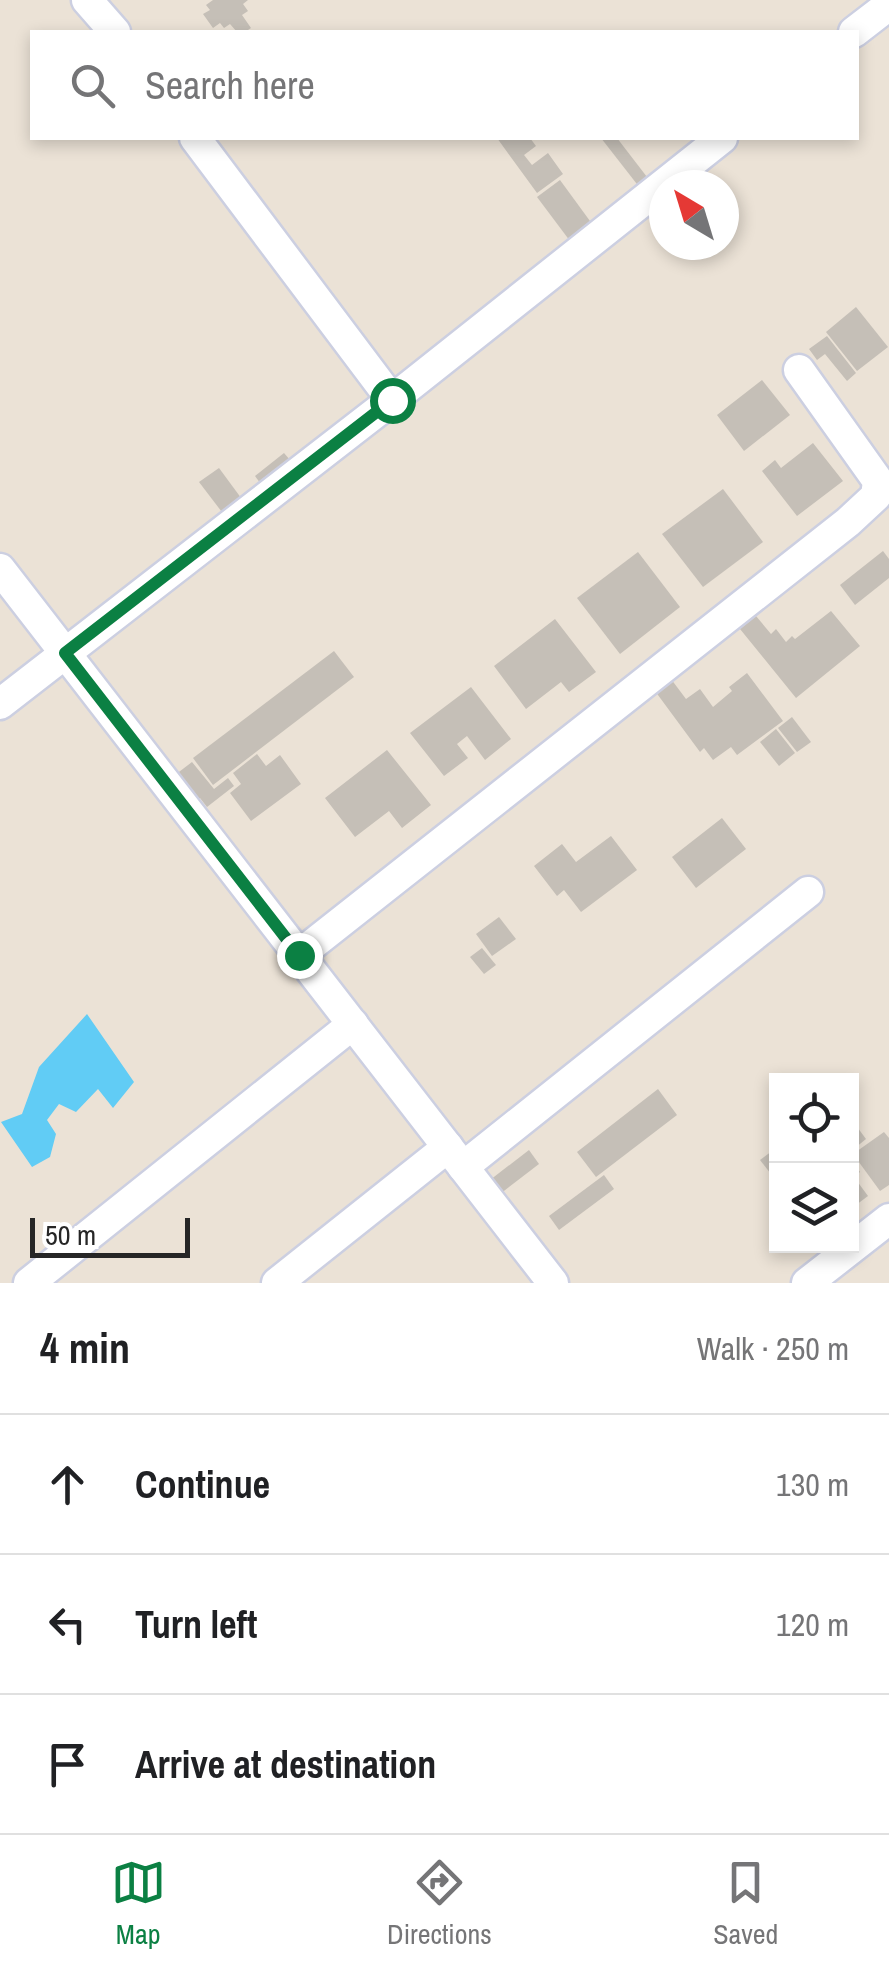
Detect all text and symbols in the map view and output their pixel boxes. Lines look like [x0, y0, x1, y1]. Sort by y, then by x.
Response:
search box [30, 30, 859, 140]
icon: search [65, 58, 120, 113]
text: Search here [145, 60, 315, 111]
north arrow [649, 170, 739, 260]
route start [370, 378, 416, 424]
route end [277, 933, 323, 979]
map controls [769, 1073, 859, 1253]
button: locate [769, 1073, 859, 1163]
button: layers [769, 1163, 859, 1253]
scale bar [30, 1213, 190, 1258]
text: 50 m [45, 1216, 96, 1254]
text: 4 min [40, 1320, 130, 1376]
text: Walk · 250 m [697, 1327, 849, 1370]
icon: ahead [40, 1457, 95, 1512]
text: Continue [135, 1459, 270, 1510]
text: 130 m [776, 1463, 849, 1506]
icon: left [40, 1597, 95, 1652]
text: Turn left [135, 1599, 257, 1650]
text: 120 m [776, 1603, 849, 1646]
icon: arrive [40, 1737, 95, 1792]
text: Arrive at destination [135, 1739, 436, 1790]
tab: Map [111, 1855, 166, 1953]
tab: Directions [387, 1855, 492, 1953]
tab: Saved [713, 1855, 778, 1953]

